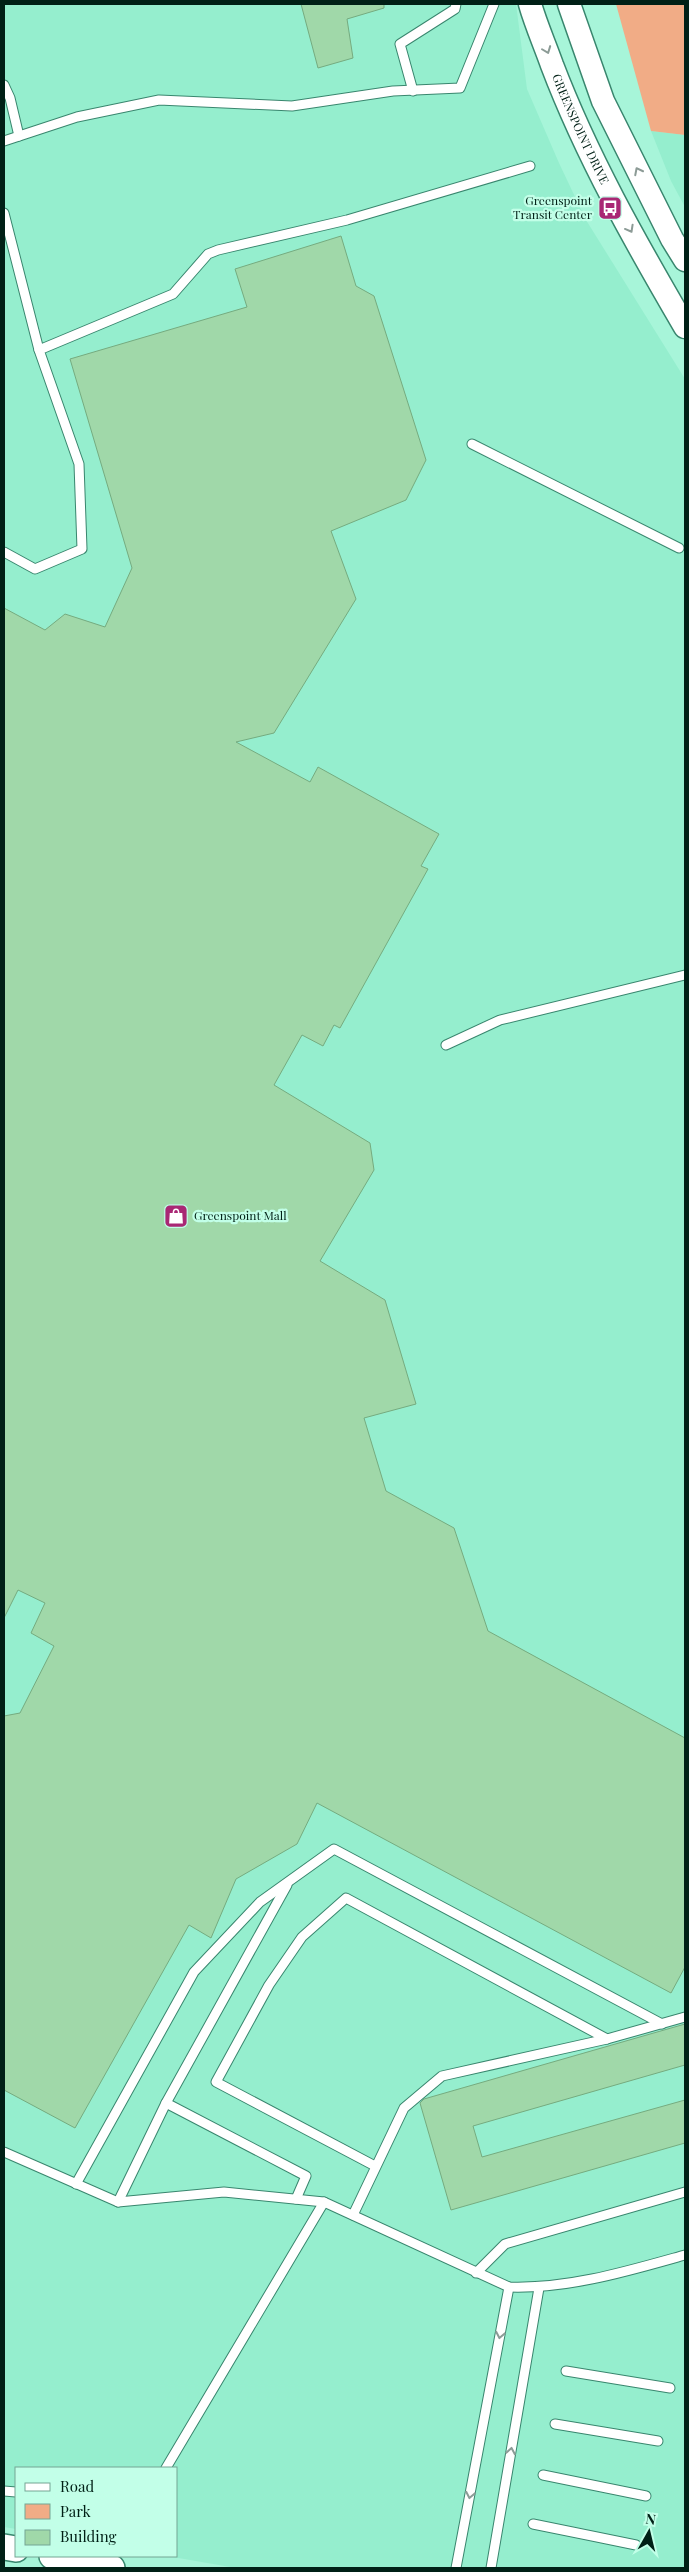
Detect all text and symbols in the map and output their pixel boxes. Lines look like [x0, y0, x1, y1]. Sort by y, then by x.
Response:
one-way arrow [541, 45, 551, 53]
street label: GREENSPOINT DRIVE [549, 71, 613, 187]
one-way arrow [634, 167, 644, 176]
place label: Greenspoint Transit Center [513, 192, 593, 222]
bus stop icon: Greenspoint Transit Center [597, 195, 623, 221]
one-way arrow [623, 223, 633, 232]
shop icon: Greenspoint Mall [163, 1203, 189, 1229]
place label: Greenspoint Mall [194, 1207, 287, 1223]
one-way arrow [495, 2331, 506, 2340]
one-way arrow [506, 2447, 516, 2456]
legend [15, 2467, 178, 2557]
text: Road [60, 2476, 94, 2496]
one-way arrow [465, 2490, 475, 2499]
text: Park [60, 2501, 92, 2521]
north arrow [624, 2507, 674, 2557]
text: N [645, 2509, 657, 2529]
text: Building [60, 2526, 117, 2546]

